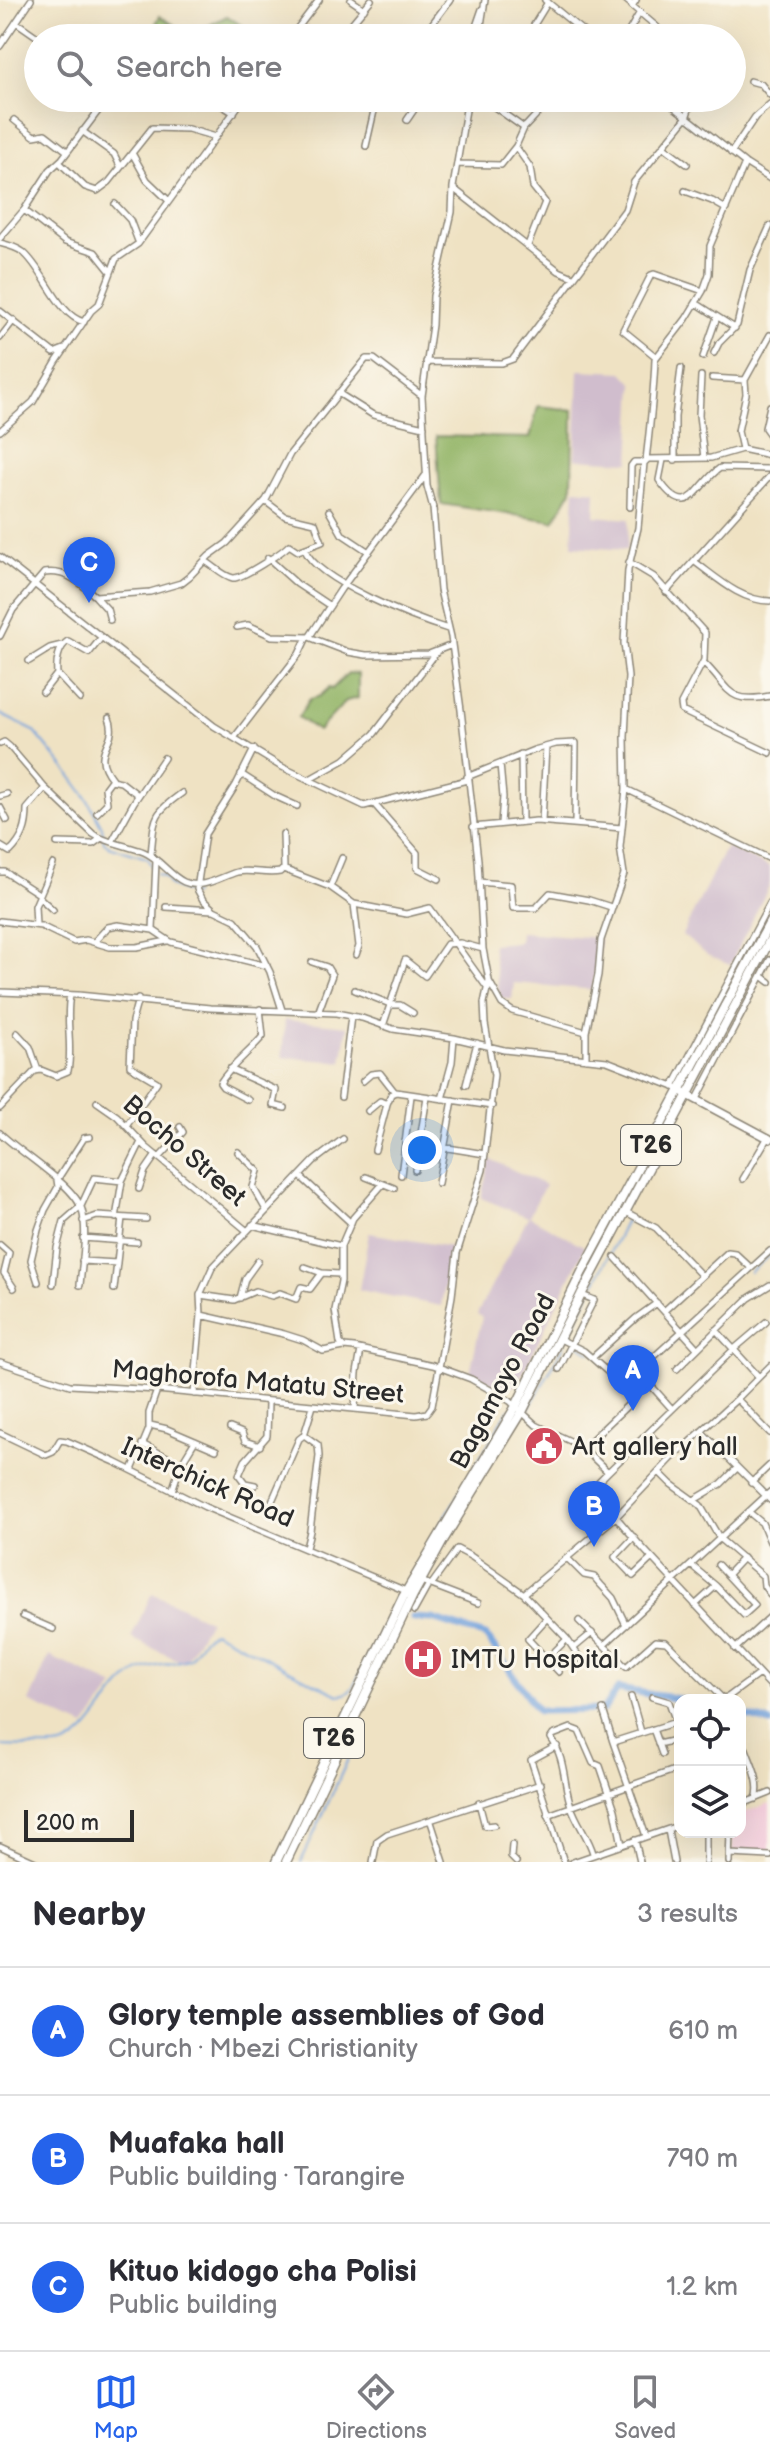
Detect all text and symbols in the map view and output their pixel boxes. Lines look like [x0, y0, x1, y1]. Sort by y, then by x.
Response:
search box [24, 24, 746, 112]
icon: search [52, 46, 96, 90]
text: Search here [116, 50, 282, 86]
pin: C [63, 537, 115, 603]
street label: Bocho Street [116, 1089, 252, 1213]
road number: T26 [621, 1125, 681, 1165]
your location [402, 1130, 442, 1170]
street label: Bagamoyo Road [444, 1289, 563, 1475]
pin: A [607, 1345, 659, 1411]
street label: Maghorofa Matatu Street [111, 1354, 405, 1411]
public building icon: Art gallery hall [523, 1425, 565, 1467]
street label: Interchick Road [117, 1432, 298, 1535]
place label: Art gallery hall [572, 1432, 738, 1463]
pin: B [568, 1481, 620, 1547]
hospital icon: IMTU Hospital [402, 1638, 444, 1680]
place label: IMTU Hospital [451, 1645, 619, 1676]
map controls [674, 1694, 746, 1838]
button: locate [674, 1694, 746, 1766]
road number: T26 [304, 1718, 364, 1758]
button: layers [674, 1766, 746, 1838]
scale bar [24, 1806, 134, 1842]
text: 200 m [36, 1810, 99, 1837]
text: Nearby [32, 1894, 146, 1935]
text: 3 results [637, 1899, 738, 1930]
text: Glory temple assemblies of God [108, 1998, 545, 2034]
text: A [50, 2016, 66, 2047]
text: 610 m [668, 2016, 738, 2047]
text: Church · Mbezi Christianity [108, 2034, 418, 2065]
text: Muafaka hall [108, 2126, 285, 2162]
text: B [49, 2144, 67, 2175]
text: 790 m [666, 2144, 738, 2175]
text: Public building · Tarangire [108, 2162, 405, 2193]
text: Kituo kidogo cha Polisi [108, 2254, 417, 2290]
text: C [49, 2272, 67, 2303]
text: 1.2 km [666, 2272, 738, 2303]
text: Public building [108, 2290, 277, 2321]
tab: Map [94, 2370, 138, 2445]
tab: Directions [326, 2370, 427, 2445]
tab: Saved [614, 2370, 676, 2445]

